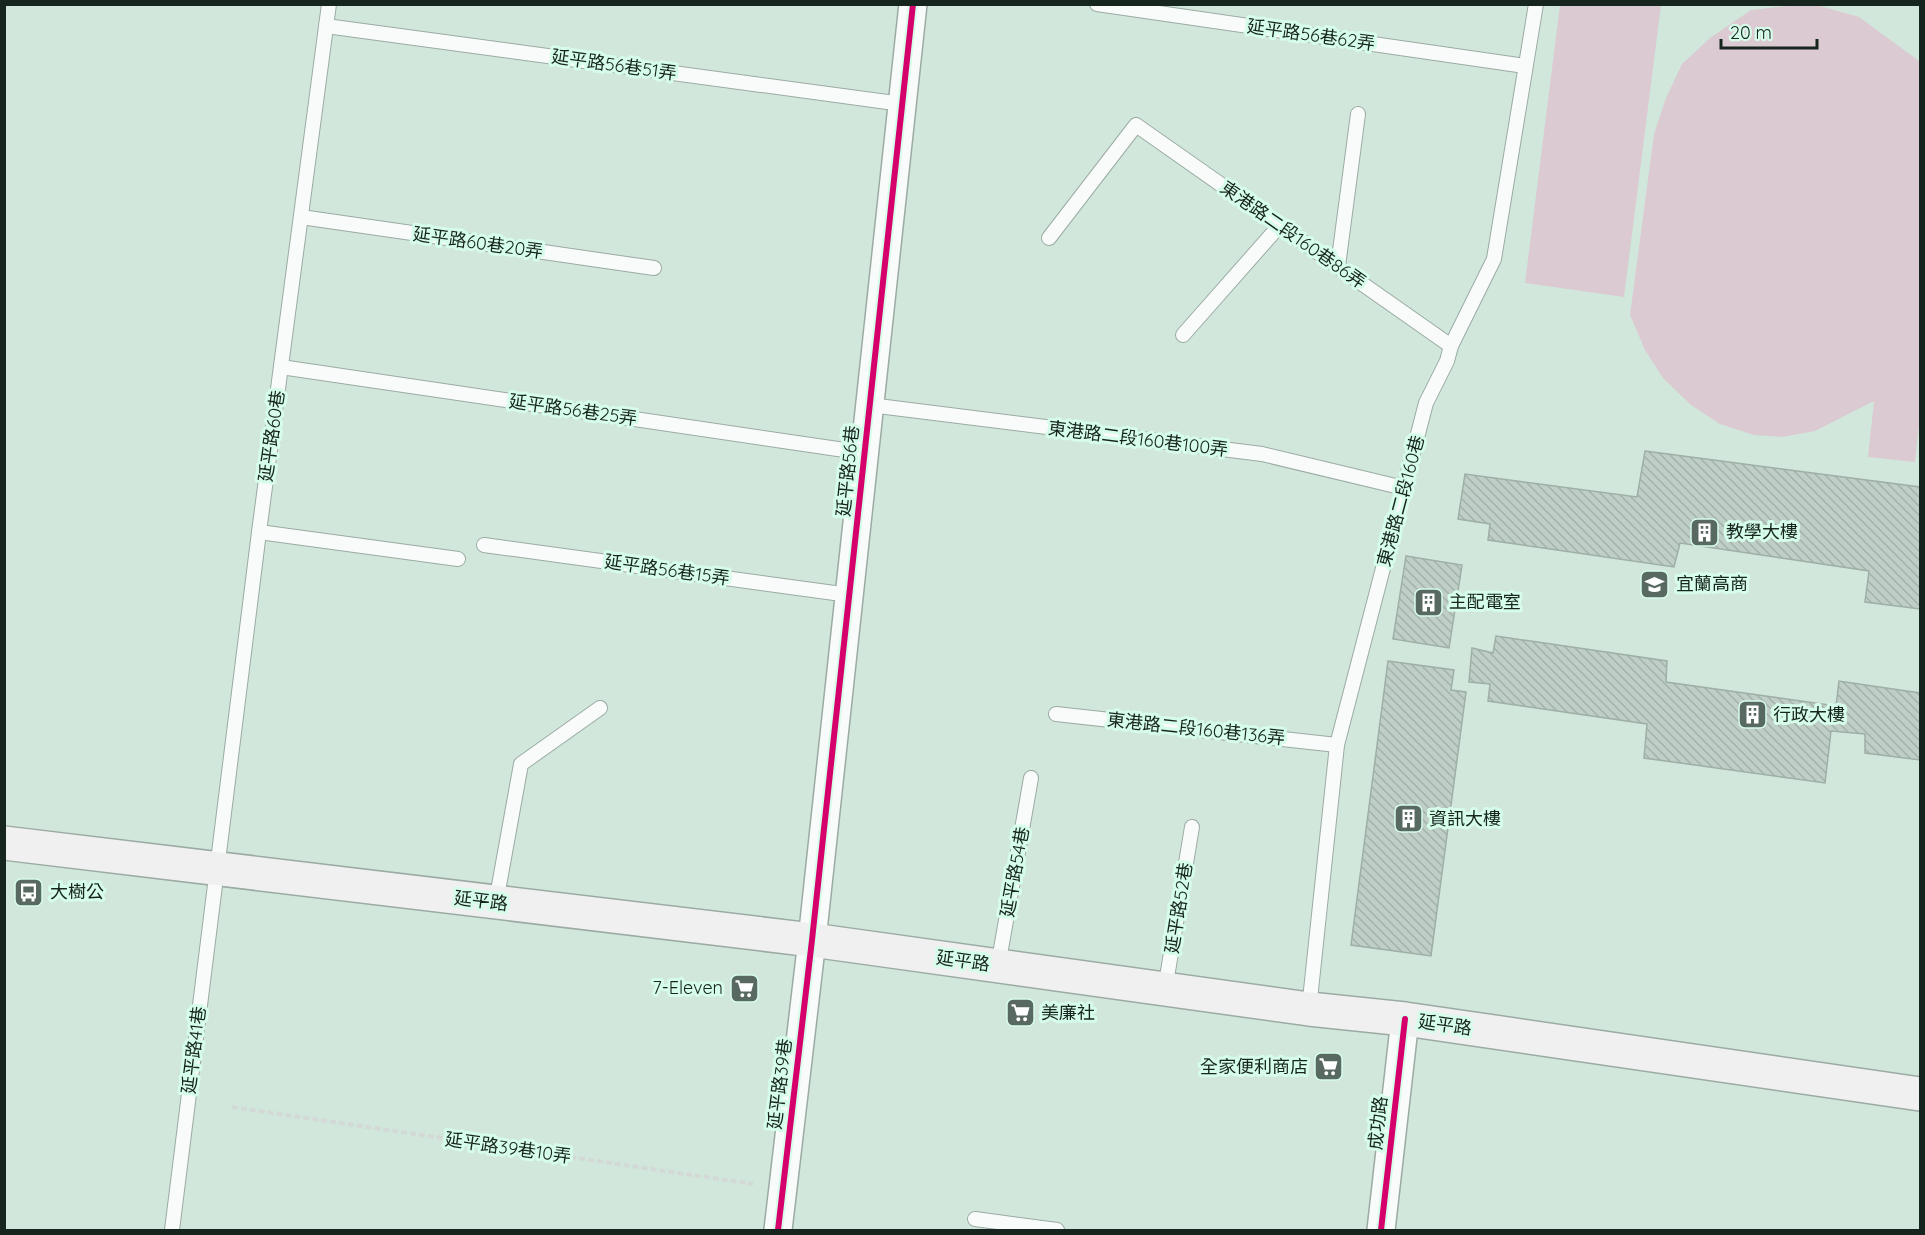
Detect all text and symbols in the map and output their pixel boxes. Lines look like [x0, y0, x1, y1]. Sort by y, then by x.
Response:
scale bar [1721, 12, 1817, 50]
street label: 延平路56巷62弄 [1246, 14, 1377, 55]
text: 20 m [1730, 21, 1772, 44]
street label: 延平路56巷51弄 [550, 44, 678, 85]
street label: 東港路二段160巷86弄 [1216, 176, 1371, 293]
street label: 延平路60巷20弄 [412, 222, 545, 263]
street label: 延平路60巷 [254, 389, 289, 483]
street label: 延平路56巷25弄 [507, 389, 639, 430]
street label: 東港路二段160巷100弄 [1047, 416, 1229, 461]
street label: 延平路56巷 [831, 424, 864, 518]
street label: 東港路二段160巷 [1372, 433, 1429, 569]
building icon: 教學大樓 [1689, 516, 1721, 548]
place label: 教學大樓 [1726, 520, 1798, 543]
street label: 延平路56巷15弄 [603, 549, 731, 590]
school or university icon: 宜蘭高商 [1639, 568, 1671, 600]
place label: 宜蘭高商 [1676, 572, 1748, 595]
building icon: 主配電室 [1412, 586, 1444, 618]
place label: 主配電室 [1449, 590, 1521, 613]
building icon: 行政大樓 [1736, 699, 1768, 731]
place label: 行政大樓 [1773, 703, 1845, 726]
street label: 東港路二段160巷136弄 [1106, 708, 1286, 749]
building icon: 資訊大樓 [1392, 803, 1424, 835]
place label: 資訊大樓 [1429, 807, 1501, 830]
street label: 延平路54巷 [995, 825, 1034, 919]
street label: 延平路52巷 [1160, 861, 1197, 955]
bus stop icon: 大樹公 [13, 876, 45, 908]
place label: 大樹公 [50, 880, 104, 903]
street label: 延平路 [453, 886, 509, 915]
street label: 延平路 [935, 945, 991, 976]
supermarket icon: 7-Eleven [728, 972, 760, 1004]
place label: 7-Eleven [652, 976, 723, 999]
supermarket icon: 美廉社 [1004, 997, 1036, 1029]
place label: 美廉社 [1041, 1001, 1095, 1024]
street label: 延平路41巷 [177, 1005, 210, 1095]
street label: 延平路 [1417, 1009, 1473, 1040]
street label: 延平路39巷 [763, 1037, 796, 1131]
supermarket icon: 全家便利商店 [1313, 1051, 1345, 1083]
place label: 全家便利商店 [1200, 1055, 1308, 1078]
street label: 成功路 [1363, 1095, 1392, 1151]
street label: 延平路39巷10弄 [444, 1127, 572, 1168]

